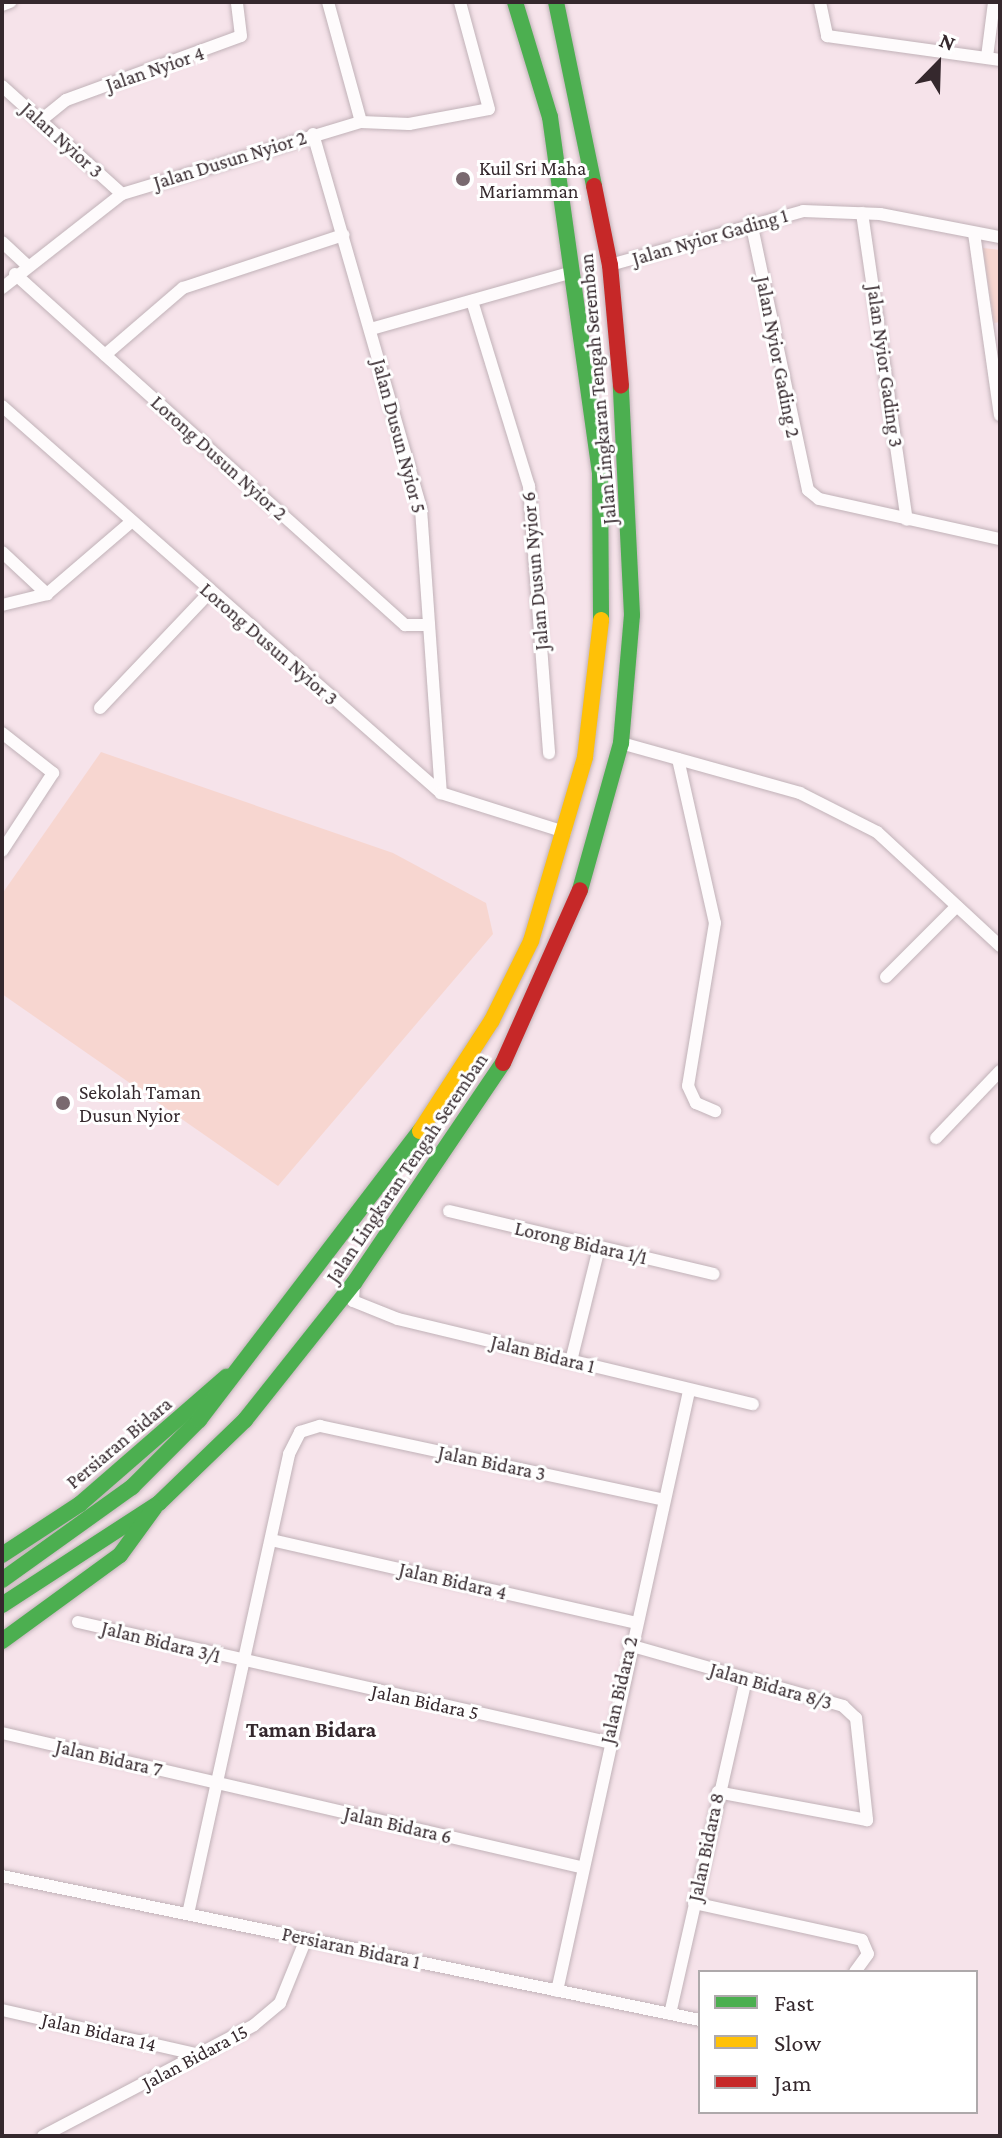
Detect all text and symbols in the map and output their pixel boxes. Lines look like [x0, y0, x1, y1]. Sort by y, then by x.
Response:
north arrow [898, 24, 978, 104]
text: N [936, 27, 959, 56]
street label: Jalan Nyior 4 [103, 41, 207, 97]
street label: Jalan Nyior 3 [16, 97, 108, 183]
street label: Jalan Dusun Nyior 2 [151, 125, 309, 195]
place label: Kuil Sri Maha Mariamman [479, 156, 586, 203]
marker: Kuil Sri Maha Mariamman [454, 170, 472, 188]
street label: Jalan Nyior Gading 1 [629, 203, 791, 271]
street label: Jalan Lingkaran Tengah Seremban [574, 253, 622, 525]
street label: Jalan Nyior Gading 2 [751, 274, 805, 440]
street label: Jalan Nyior Gading 3 [862, 283, 908, 449]
street label: Jalan Dusun Nyior 5 [367, 356, 431, 516]
street label: Lorong Dusun Nyior 2 [146, 390, 292, 526]
street label: Jalan Dusun Nyior 6 [516, 491, 554, 651]
street label: Lorong Dusun Nyior 3 [195, 577, 343, 711]
street label: Jalan Lingkaran Tengah Seremban [321, 1049, 493, 1287]
place label: Sekolah Taman Dusun Nyior [79, 1080, 201, 1127]
marker: Sekolah Taman Dusun Nyior [54, 1094, 72, 1112]
street label: Lorong Bidara 1/1 [512, 1216, 650, 1270]
street label: Jalan Bidara 1 [488, 1329, 598, 1379]
street label: Persiaran Bidara [61, 1392, 177, 1494]
street label: Jalan Bidara 3 [436, 1440, 548, 1486]
street label: Jalan Bidara 4 [397, 1557, 509, 1605]
street label: Jalan Bidara 3/1 [99, 1616, 223, 1668]
street label: Jalan Bidara 2 [595, 1634, 643, 1746]
street label: Jalan Bidara 8/3 [707, 1657, 835, 1715]
street label: Jalan Bidara 5 [369, 1679, 481, 1725]
district label: Taman Bidara [246, 1717, 376, 1743]
street label: Jalan Bidara 7 [53, 1734, 165, 1782]
street label: Jalan Bidara 8 [683, 1790, 729, 1904]
street label: Jalan Bidara 6 [342, 1801, 454, 1849]
street label: Persiaran Bidara 1 [280, 1922, 422, 1974]
legend [698, 1970, 978, 2114]
text: Fast [774, 1989, 814, 2016]
street label: Jalan Bidara 14 [39, 2007, 159, 2057]
street label: Jalan Bidara 15 [138, 2019, 252, 2095]
text: Slow [774, 2029, 821, 2056]
text: Jam [774, 2069, 812, 2096]

